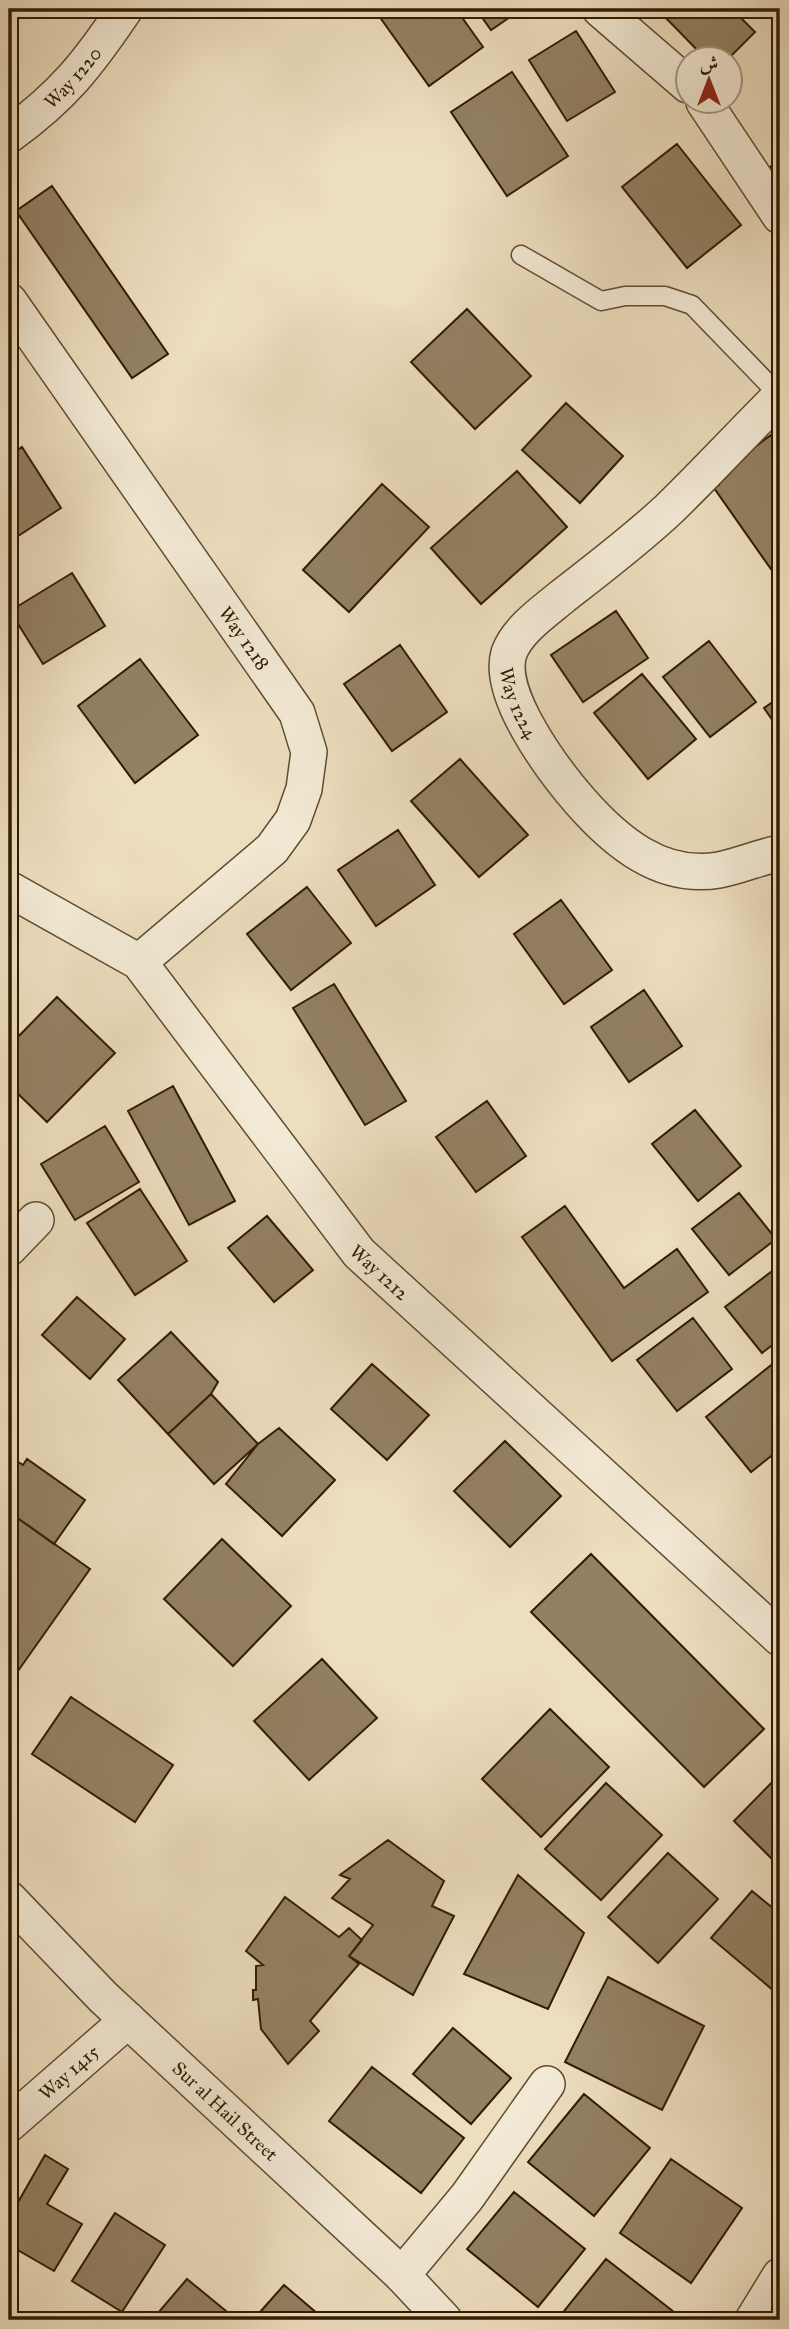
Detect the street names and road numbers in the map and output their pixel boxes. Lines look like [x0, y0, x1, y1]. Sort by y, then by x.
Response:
street label: Way 1220 [39, 42, 106, 113]
street label: Way 1218 [214, 602, 274, 674]
street label: Way 1224 [495, 666, 543, 743]
street label: Way 1212 [345, 1240, 414, 1305]
street label: Way 1415 [34, 2040, 104, 2105]
street label: Sur al Hail Street [168, 2057, 283, 2166]

